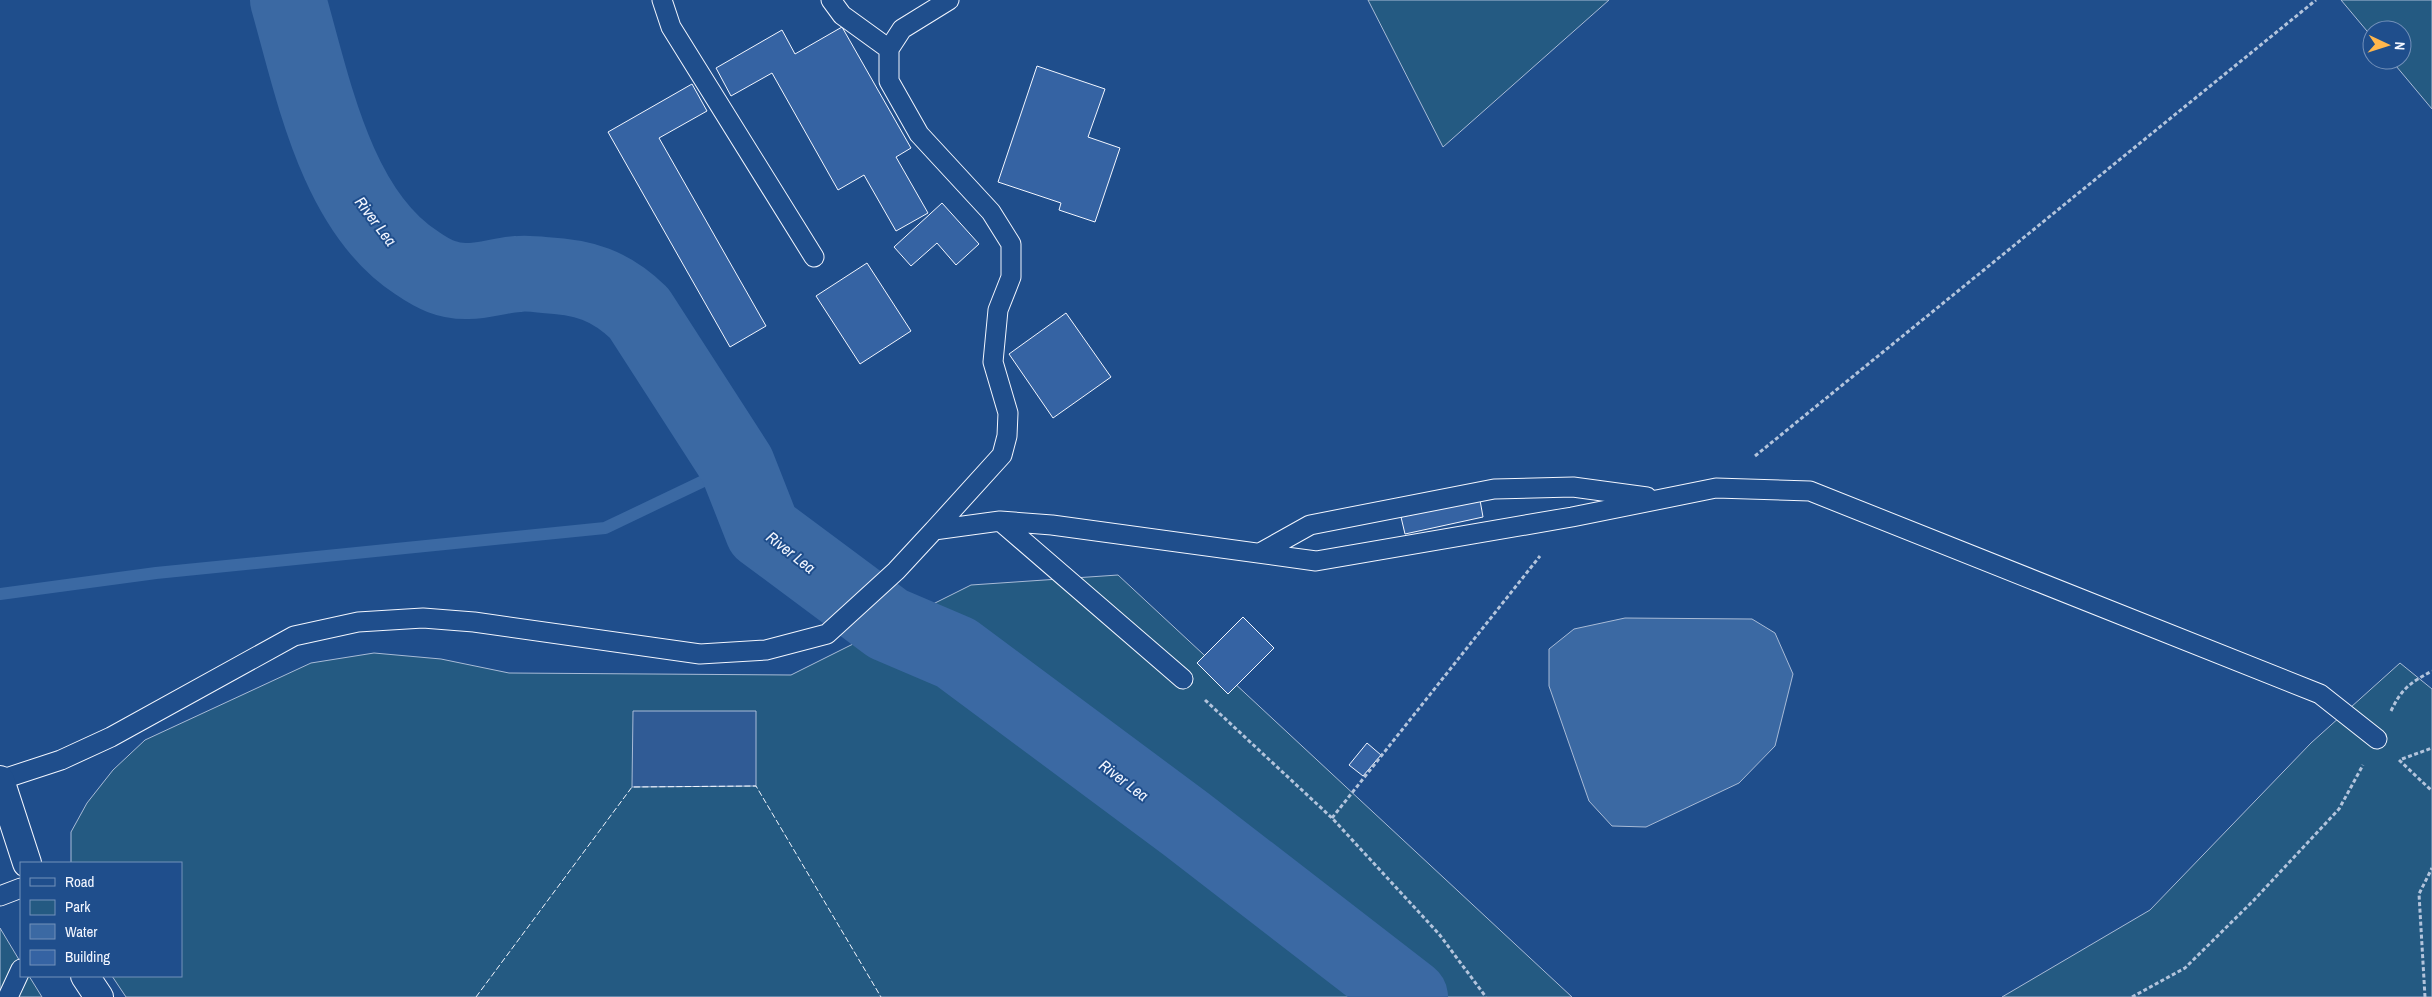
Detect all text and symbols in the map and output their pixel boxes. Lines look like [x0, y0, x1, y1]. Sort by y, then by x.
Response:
north arrow [2362, 20, 2412, 70]
text: N [2391, 41, 2409, 51]
water label: River Lea [350, 192, 402, 250]
water label: River Lea [762, 526, 820, 578]
water label: River Lea [1095, 754, 1153, 806]
legend [20, 862, 182, 977]
text: Road [65, 871, 94, 892]
text: Park [65, 896, 91, 917]
text: Water [65, 921, 97, 942]
text: Building [65, 946, 110, 967]

